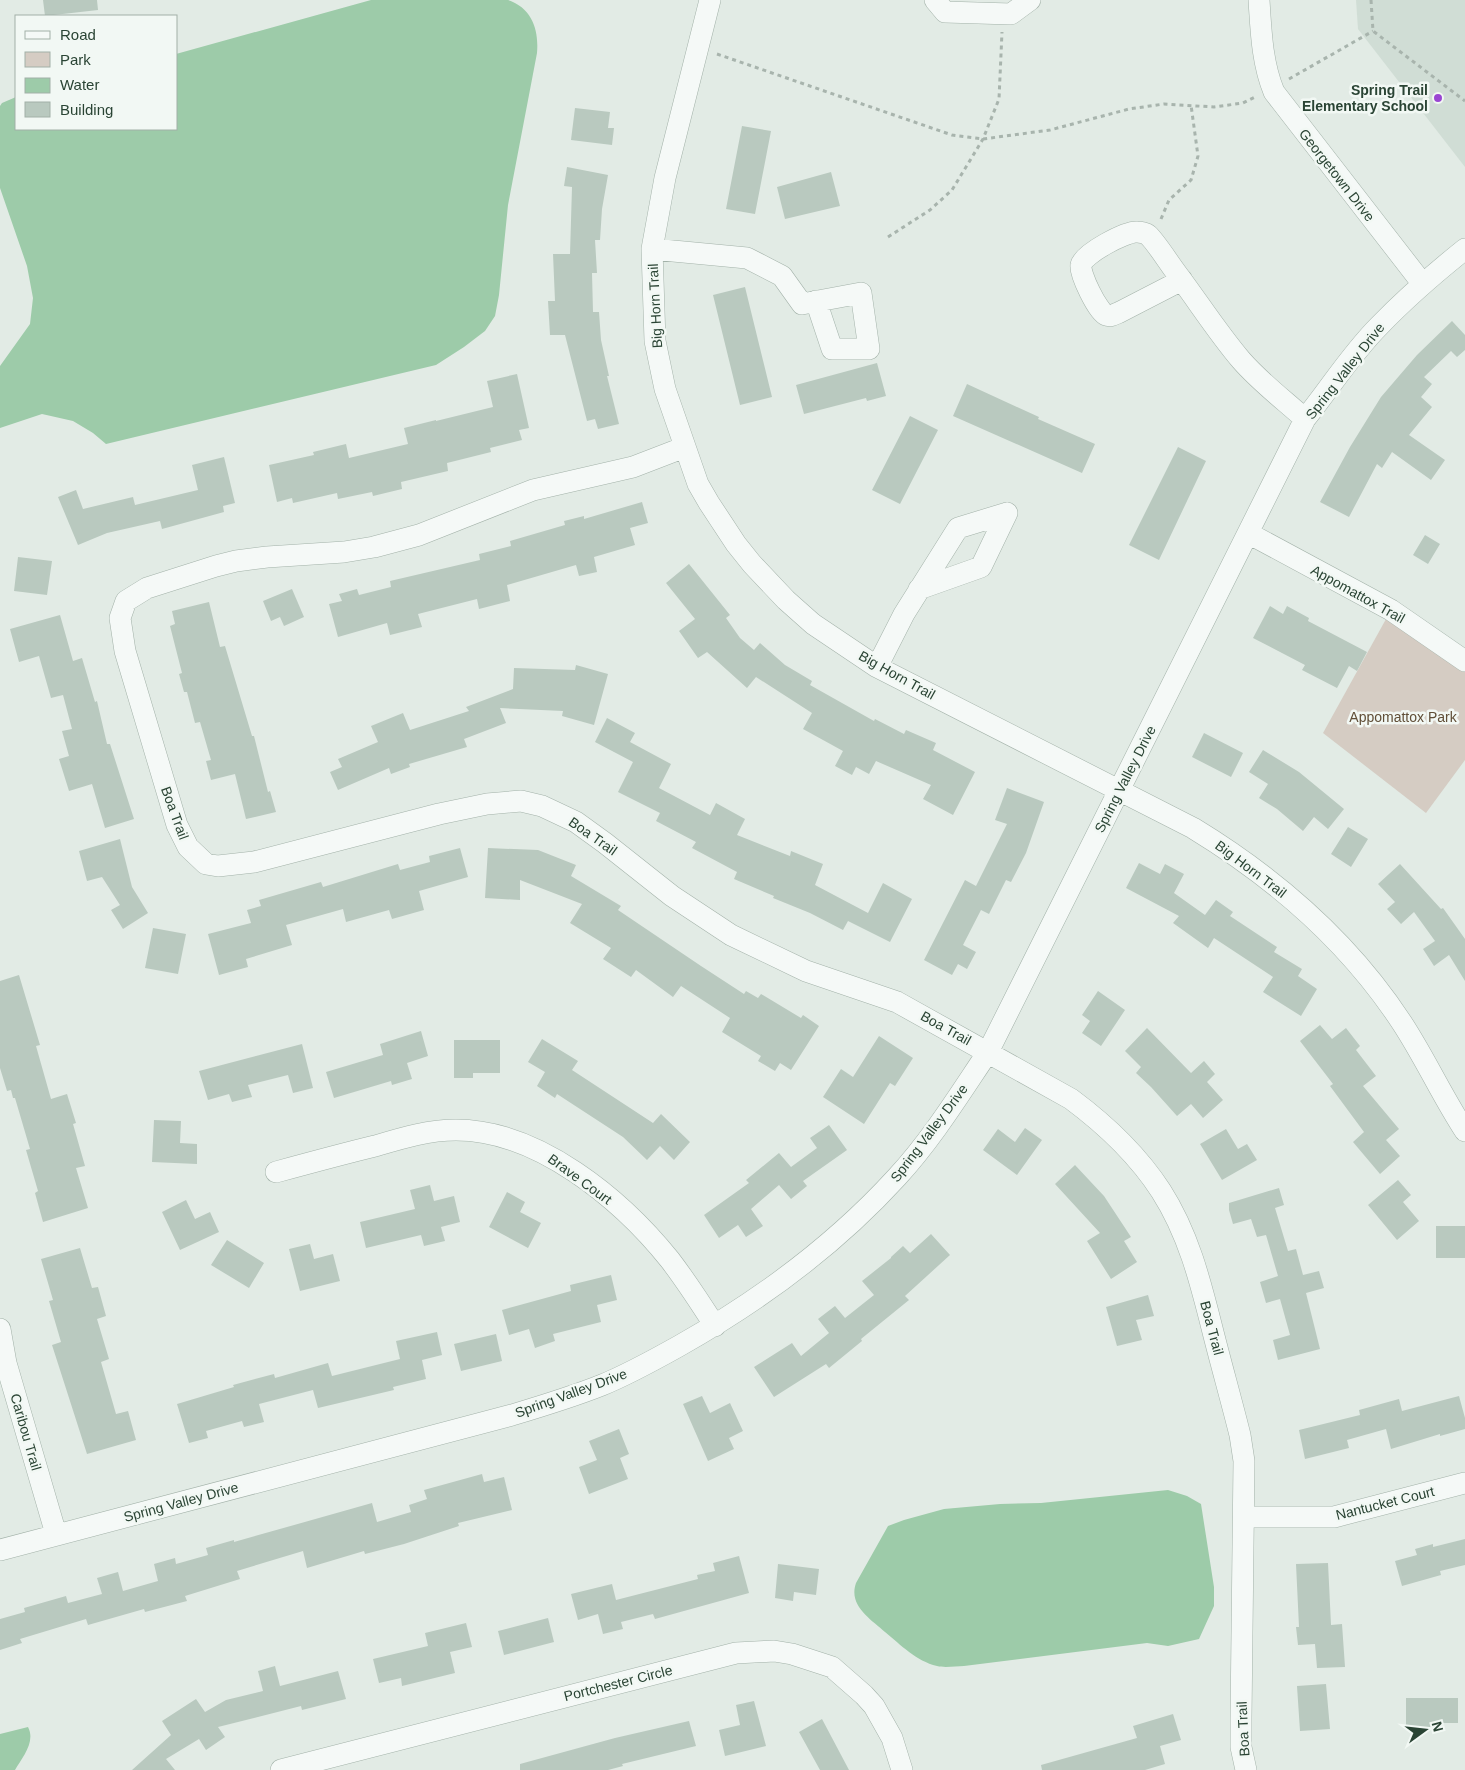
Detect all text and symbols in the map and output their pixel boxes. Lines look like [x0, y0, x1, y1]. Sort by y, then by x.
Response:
legend [15, 15, 178, 130]
text: Road [60, 26, 96, 43]
text: Park [60, 51, 91, 68]
text: Water [60, 76, 99, 93]
place label: Spring Trail Elementary School [1302, 82, 1428, 114]
marker: Spring Trail Elementary School [1432, 92, 1444, 104]
text: Building [60, 101, 113, 118]
street label: Georgetown Drive [1296, 126, 1378, 225]
street label: Big Horn Trail [645, 263, 665, 349]
street label: Spring Valley Drive [1302, 319, 1388, 422]
street label: Appomattox Trail [1308, 562, 1408, 626]
street label: Big Horn Trail [856, 647, 938, 703]
park label: Appomattox Park [1349, 709, 1458, 725]
street label: Spring Valley Drive [1091, 723, 1159, 835]
street label: Boa Trail [158, 784, 192, 842]
street label: Boa Trail [566, 814, 620, 858]
street label: Big Horn Trail [1212, 837, 1290, 901]
street label: Boa Trail [918, 1008, 974, 1048]
street label: Spring Valley Drive [887, 1081, 971, 1185]
street label: Brave Court [545, 1151, 615, 1207]
street label: Boa Trail [1197, 1299, 1227, 1357]
street label: Spring Valley Drive [513, 1365, 629, 1421]
street label: Caribou Trail [7, 1392, 45, 1472]
street label: Spring Valley Drive [122, 1479, 240, 1525]
street label: Nantucket Court [1334, 1483, 1436, 1523]
street label: Portchester Circle [562, 1662, 674, 1704]
street label: Boa Trail [1234, 1701, 1252, 1757]
north arrow [1400, 1705, 1450, 1755]
text: N [1429, 1720, 1447, 1734]

